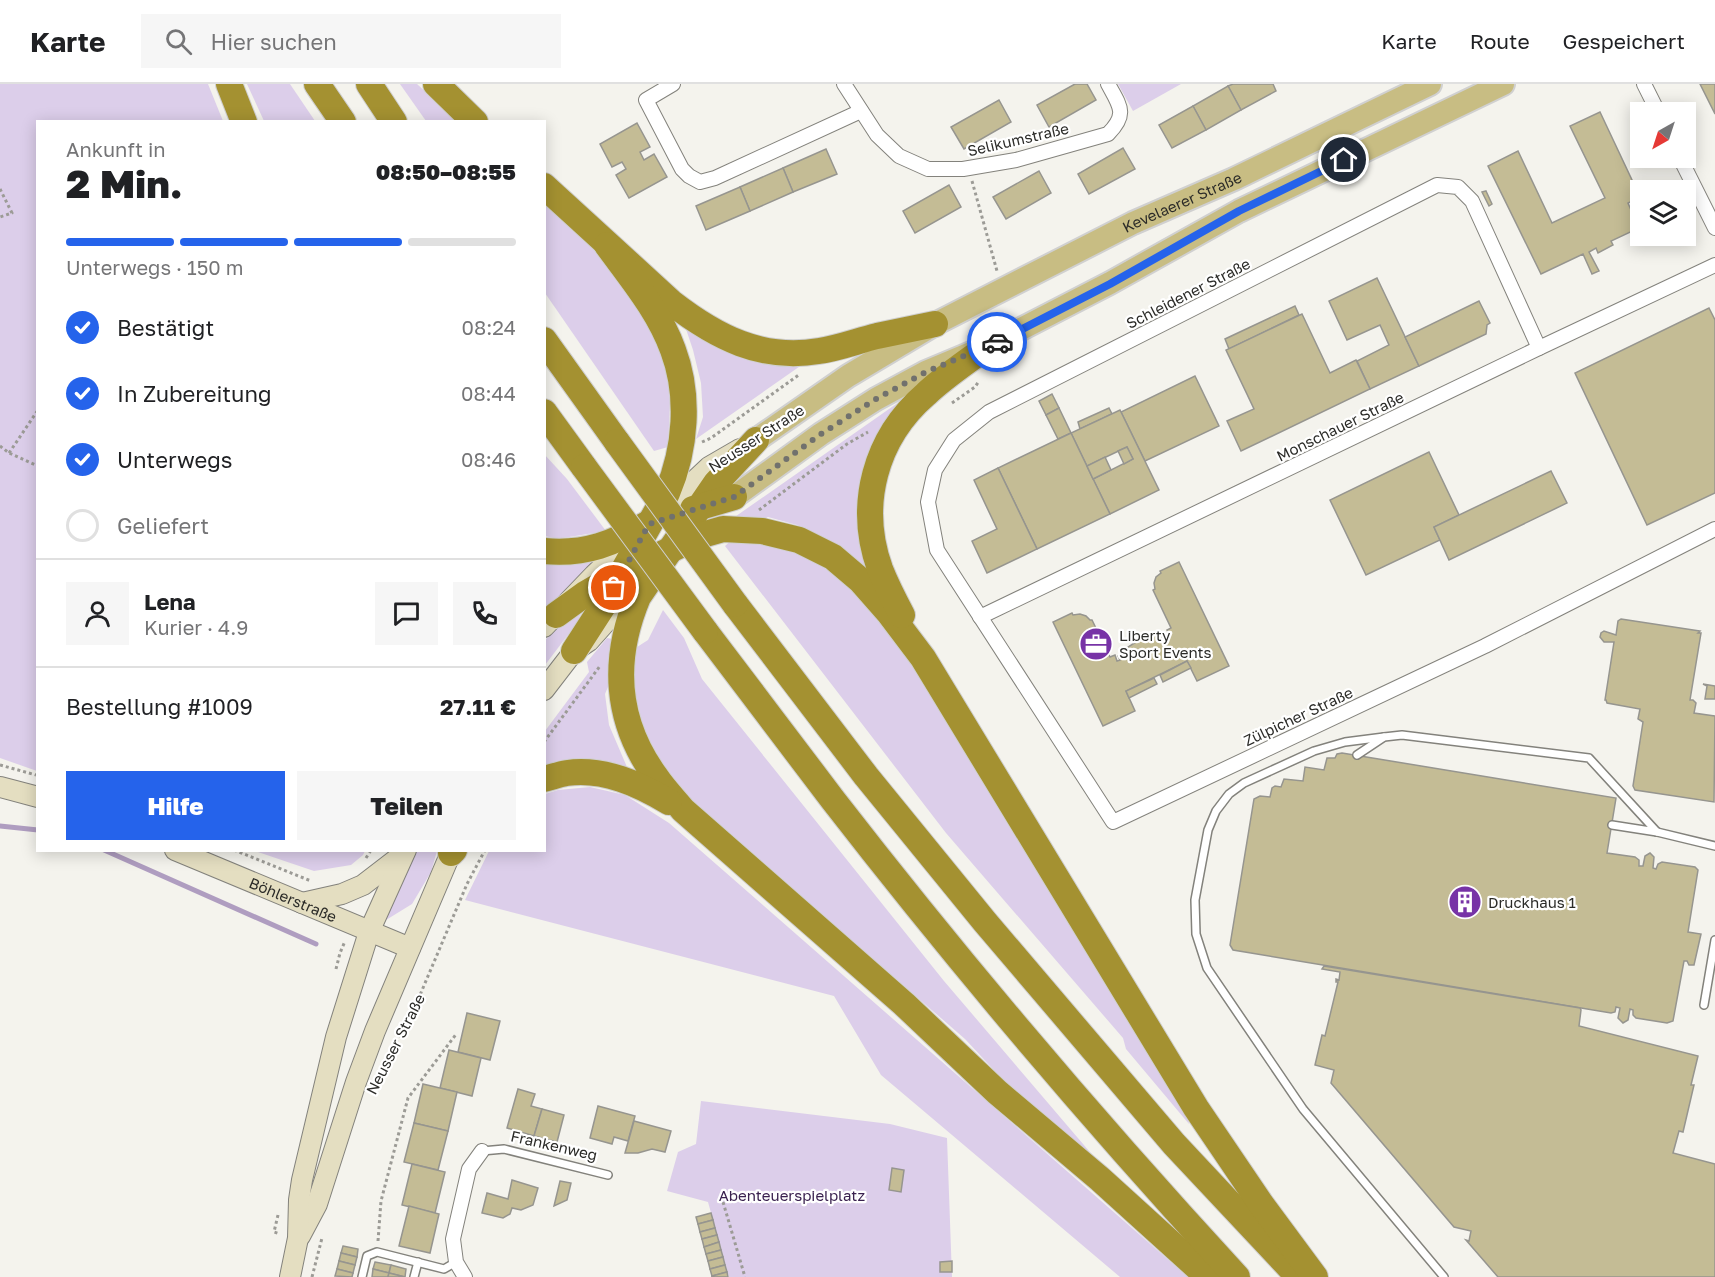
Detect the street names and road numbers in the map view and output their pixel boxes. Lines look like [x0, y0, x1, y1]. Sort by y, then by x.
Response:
street label: Selikumstraße [966, 119, 1071, 159]
street label: Kevelaerer Straße [1119, 168, 1245, 236]
street label: Schleidener Straße [1123, 254, 1253, 332]
street label: Monschauer Straße [1273, 387, 1407, 465]
street label: Neusser Straße [705, 400, 807, 476]
street label: Zülpicher Straße [1241, 683, 1356, 749]
street label: Böhlerstraße [247, 873, 340, 926]
street label: Neusser Straße [362, 991, 428, 1097]
street label: Frankenweg [509, 1126, 599, 1164]

